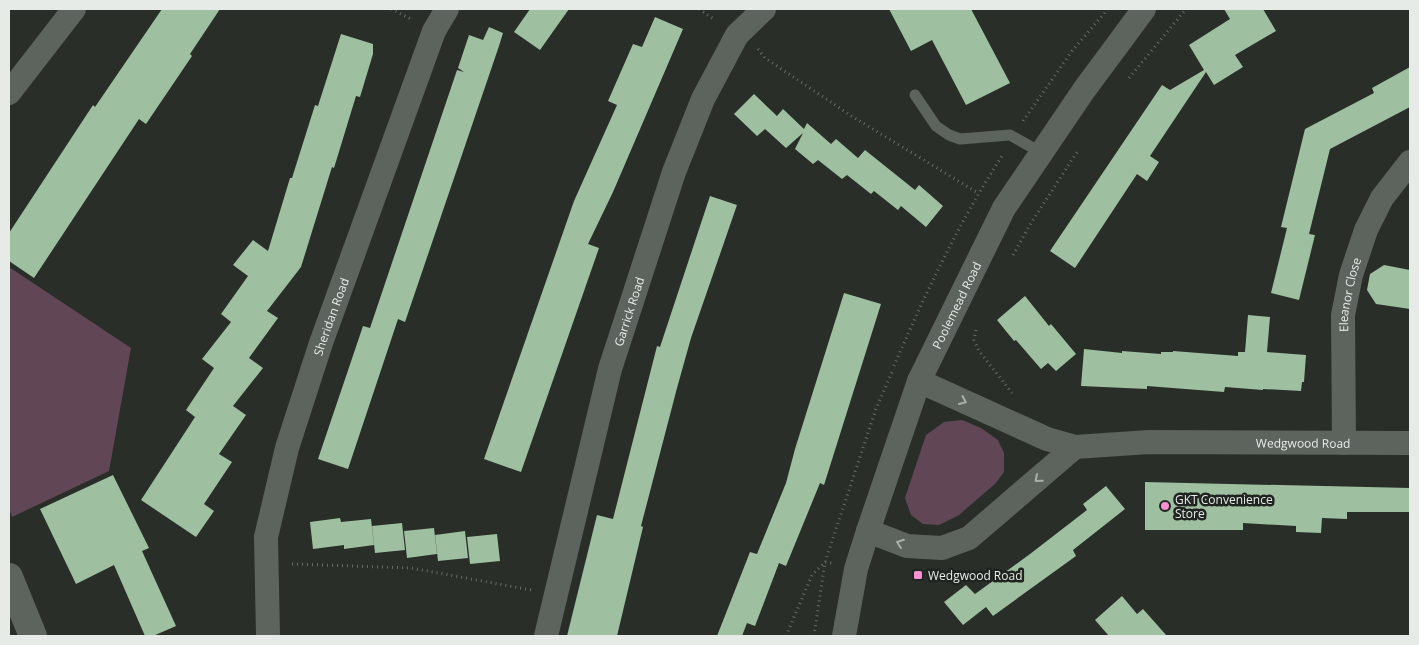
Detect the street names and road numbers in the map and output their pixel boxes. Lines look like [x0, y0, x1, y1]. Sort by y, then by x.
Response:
street label: Eleanor Close [1335, 255, 1365, 332]
street label: Poolemead Road [928, 259, 985, 351]
street label: Sheridan Road [309, 275, 353, 358]
street label: Garrick Road [609, 275, 648, 348]
street label: Wedgwood Road [1256, 434, 1350, 451]

